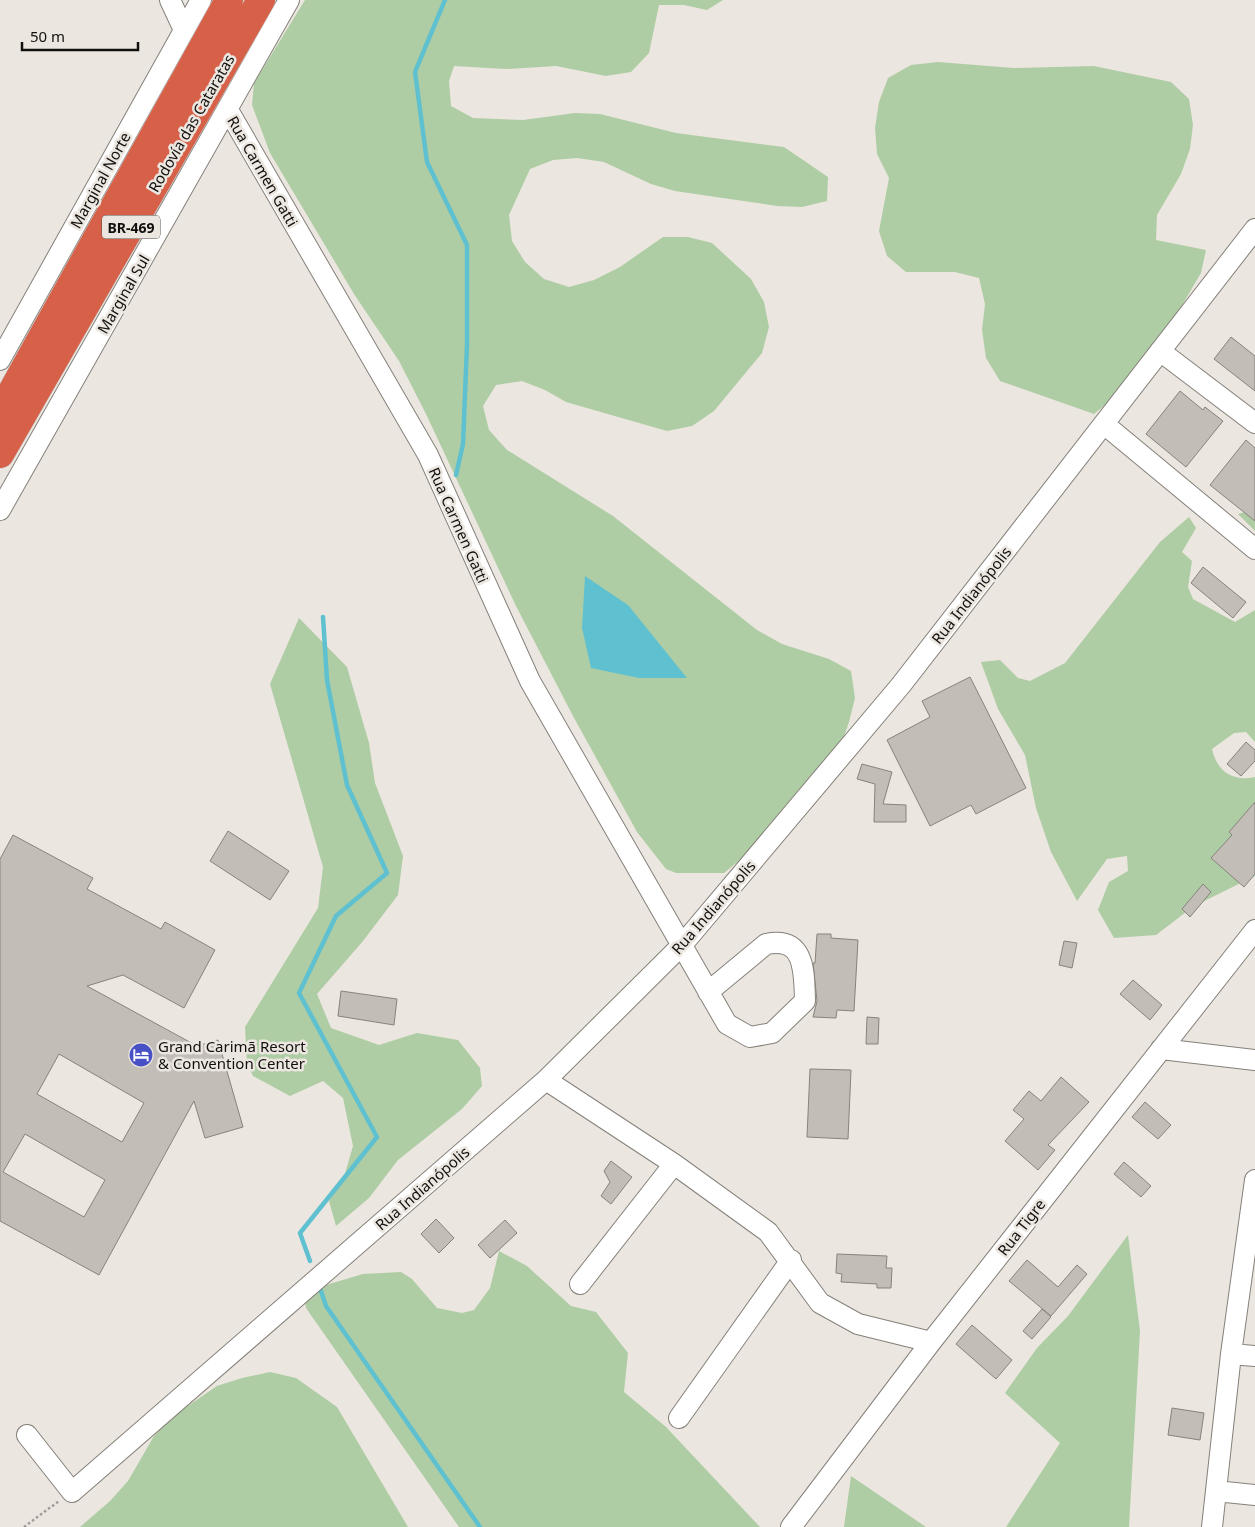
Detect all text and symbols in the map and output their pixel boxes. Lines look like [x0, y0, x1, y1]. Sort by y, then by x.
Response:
scale bar [22, 20, 139, 52]
text: 50 m [30, 26, 65, 46]
street label: Rodovía das Cataratas [143, 50, 239, 196]
street label: Rua Carmen Gatti [223, 112, 303, 230]
street label: Marginal Norte [65, 128, 135, 232]
road number: BR-469 [102, 216, 160, 238]
street label: Marginal Sul [92, 251, 154, 337]
street label: Rua Carmen Gatti [425, 464, 493, 586]
street label: Rua Indianópolis [927, 542, 1015, 648]
street label: Rua Indianópolis [667, 856, 759, 958]
place label: Grand Carimã Resort & Convention Center [158, 1036, 306, 1073]
hotel icon: Grand Carimã Resort & Convention Center [128, 1042, 154, 1068]
street label: Rua Indianópolis [371, 1142, 473, 1234]
street label: Rua Tigre [993, 1195, 1049, 1259]

